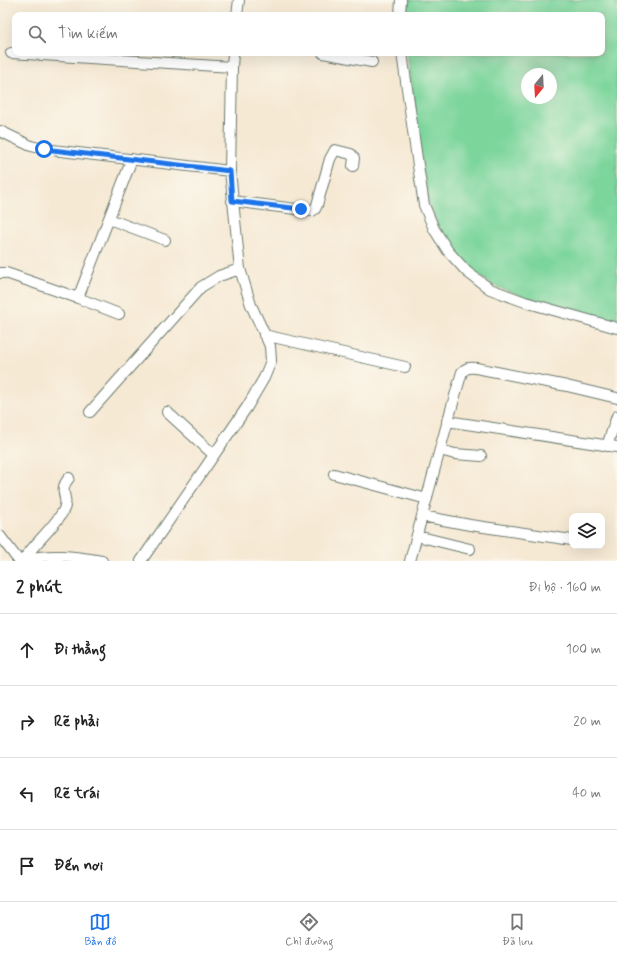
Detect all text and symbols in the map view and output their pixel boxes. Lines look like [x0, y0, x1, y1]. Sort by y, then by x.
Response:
search box [12, 12, 605, 56]
icon: search [26, 23, 48, 45]
text: Tìm kiếm [58, 24, 118, 44]
north arrow [521, 68, 557, 104]
route start [35, 140, 53, 158]
route end [292, 200, 310, 218]
map controls [569, 513, 605, 549]
button: layers [569, 513, 605, 549]
text: 2 phút [16, 576, 62, 598]
text: Đi bộ · 160 m [529, 579, 601, 596]
icon: ahead [16, 639, 38, 661]
text: Đi thẳng [54, 640, 106, 660]
text: 100 m [566, 641, 601, 658]
icon: right [16, 711, 38, 733]
text: Rẽ phải [54, 712, 99, 732]
text: 20 m [573, 713, 601, 730]
icon: left [16, 783, 38, 805]
text: Rẽ trái [54, 784, 100, 804]
text: 40 m [572, 785, 601, 802]
icon: arrive [16, 855, 38, 877]
text: Đến nơi [54, 856, 103, 876]
tab: Bản đồ [84, 911, 116, 949]
tab: Chỉ đường [285, 911, 333, 949]
tab: Đã lưu [502, 911, 533, 949]

